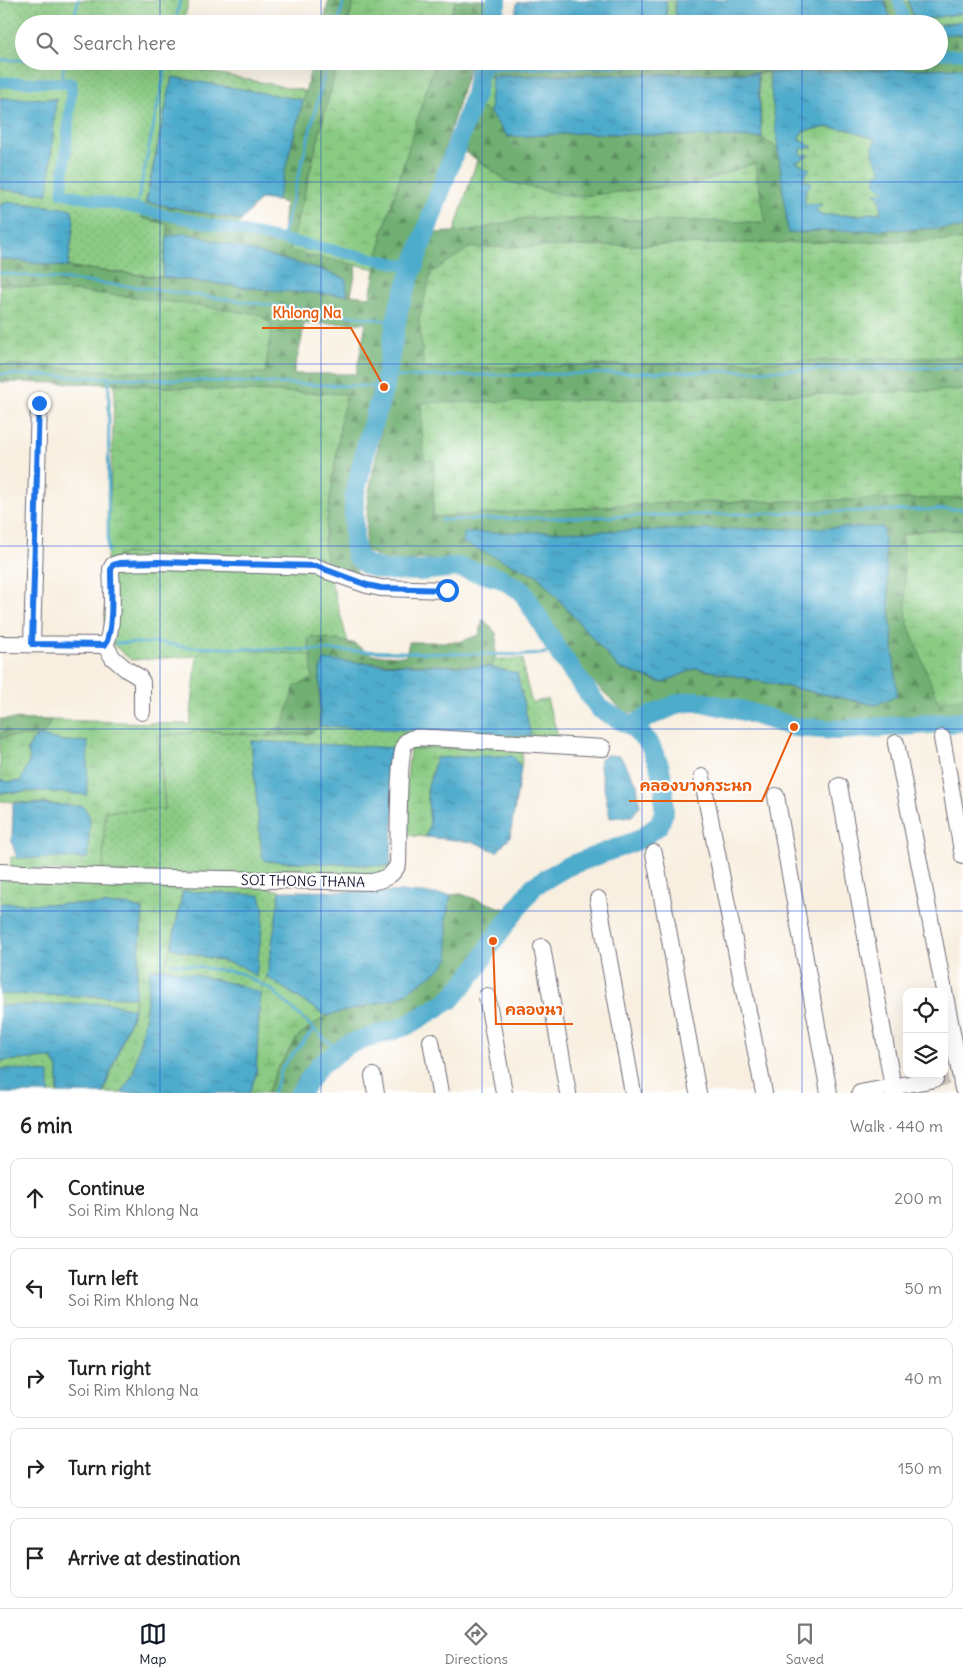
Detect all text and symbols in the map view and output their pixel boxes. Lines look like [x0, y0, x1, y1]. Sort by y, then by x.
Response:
search box [15, 15, 948, 70]
icon: search [33, 29, 61, 57]
text: Search here [73, 31, 176, 55]
callout: Khlong Na [262, 298, 351, 328]
text: Khlong Na [272, 303, 342, 323]
route end [28, 392, 51, 415]
route start [436, 579, 459, 602]
callout: คลองบางกระนก [629, 771, 762, 801]
text: คลองบางกระนก [640, 776, 752, 795]
street label: SOI THONG THANA [241, 871, 365, 891]
map controls [903, 988, 948, 1078]
button: locate [903, 988, 948, 1033]
callout: คลองนา [496, 994, 573, 1024]
text: คลองนา [505, 1000, 563, 1019]
button: layers [903, 1033, 948, 1078]
text: 6 min [20, 1112, 72, 1139]
text: Walk · 440 m [850, 1116, 943, 1136]
text: Continue [68, 1176, 145, 1200]
icon: ahead [21, 1184, 49, 1212]
text: 200 m [894, 1188, 942, 1208]
text: Soi Rim Khlong Na [68, 1200, 199, 1220]
text: Turn left [68, 1266, 138, 1290]
icon: left [21, 1274, 49, 1302]
text: 50 m [904, 1278, 942, 1298]
text: Soi Rim Khlong Na [68, 1290, 199, 1310]
text: Turn right [68, 1356, 151, 1380]
icon: right [21, 1364, 49, 1392]
text: 40 m [904, 1368, 942, 1388]
text: Soi Rim Khlong Na [68, 1380, 199, 1400]
icon: right [21, 1454, 49, 1482]
text: Turn right [68, 1456, 151, 1480]
text: 150 m [898, 1458, 942, 1478]
icon: arrive [21, 1544, 49, 1572]
text: Arrive at destination [68, 1546, 241, 1570]
tab: Map [139, 1620, 167, 1668]
tab: Directions [445, 1620, 508, 1668]
tab: Saved [786, 1620, 824, 1668]

